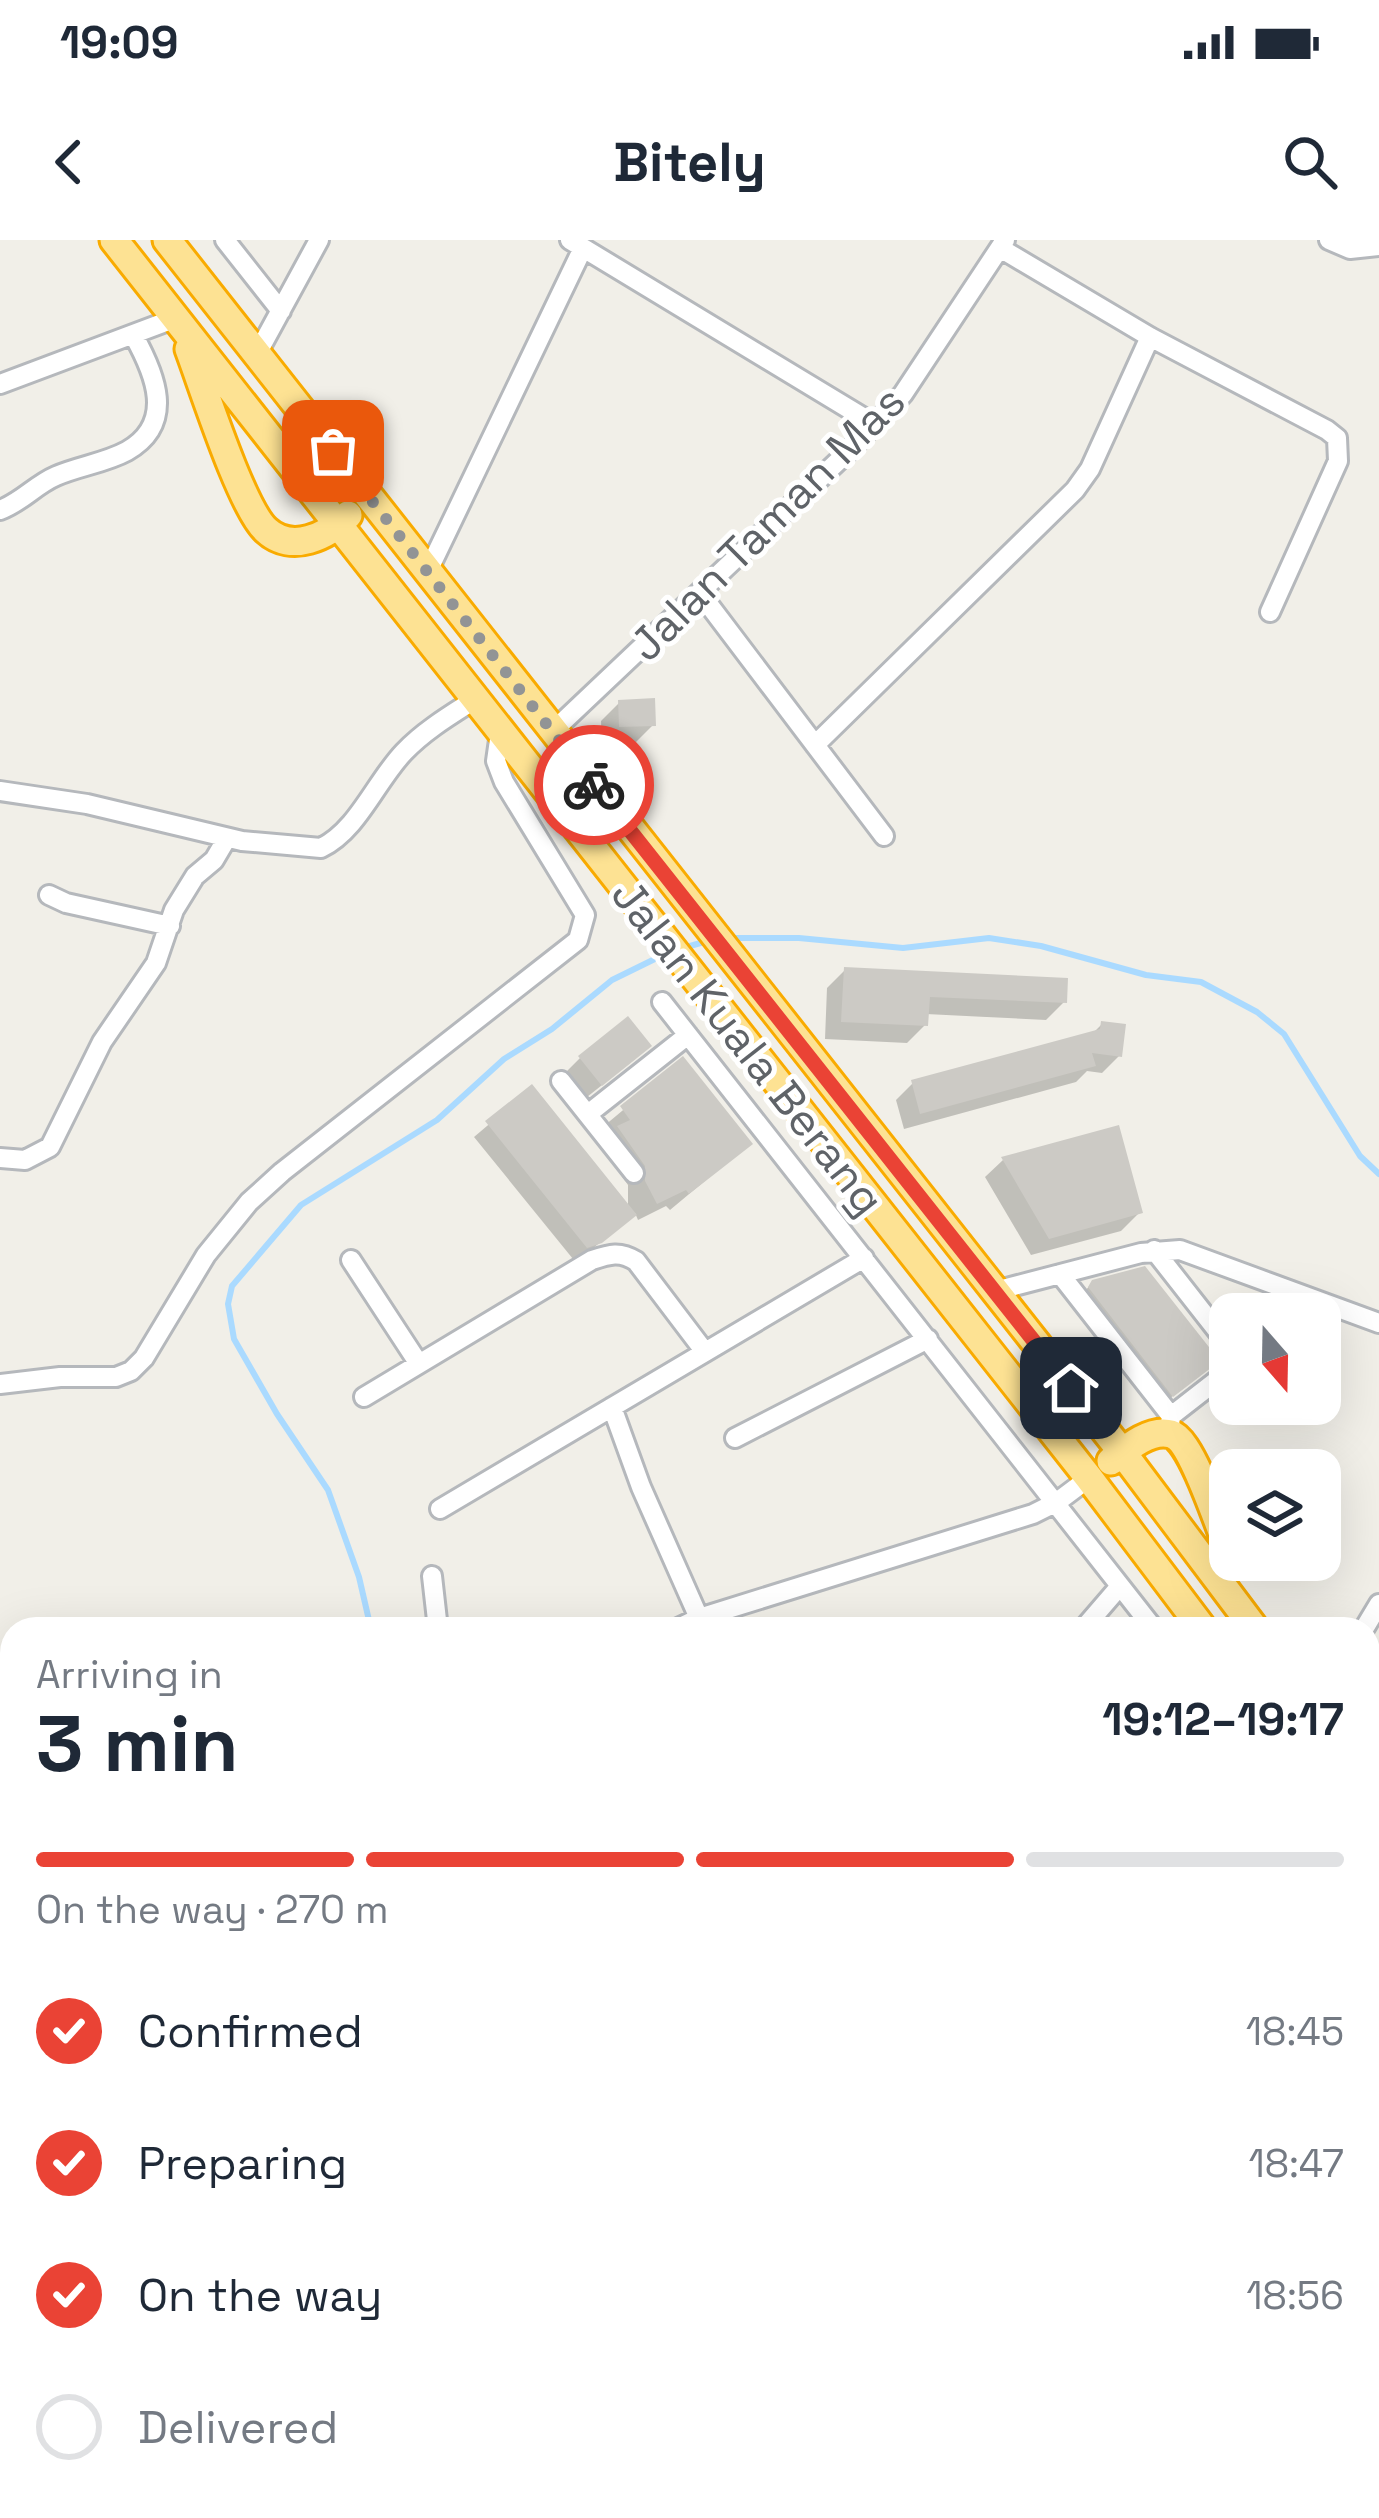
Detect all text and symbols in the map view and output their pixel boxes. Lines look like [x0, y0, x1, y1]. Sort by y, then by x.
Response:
text: 19:09 [60, 14, 179, 71]
text: Bitely [613, 128, 766, 197]
icon: back [36, 129, 102, 195]
icon: search [1277, 129, 1343, 195]
street label: Jalan Taman Mas [617, 373, 917, 673]
pin [282, 400, 384, 502]
icon: bag [300, 418, 366, 484]
courier [534, 725, 654, 845]
icon: bike [561, 752, 627, 818]
street label: Jalan Kuala Berang [599, 867, 897, 1227]
north arrow [1209, 1293, 1341, 1425]
map controls [1209, 1293, 1341, 1581]
pin [1020, 1337, 1122, 1439]
icon: home [1038, 1355, 1104, 1421]
button: layers [1209, 1449, 1341, 1581]
text: Arriving in [36, 1650, 223, 1699]
text: 19:12–19:17 [1102, 1691, 1344, 1748]
text: 3 min [36, 1694, 239, 1794]
text: On the way · 270 m [36, 1885, 389, 1934]
icon: check [36, 1998, 102, 2064]
text: Confirmed [138, 2003, 363, 2060]
text: 18:45 [1246, 2007, 1344, 2056]
icon: check [36, 2130, 102, 2196]
text: Preparing [138, 2135, 347, 2192]
text: 18:47 [1248, 2139, 1344, 2188]
icon: check [36, 2262, 102, 2328]
text: On the way [138, 2267, 382, 2324]
text: 18:56 [1246, 2271, 1344, 2320]
text: Delivered [138, 2399, 338, 2456]

